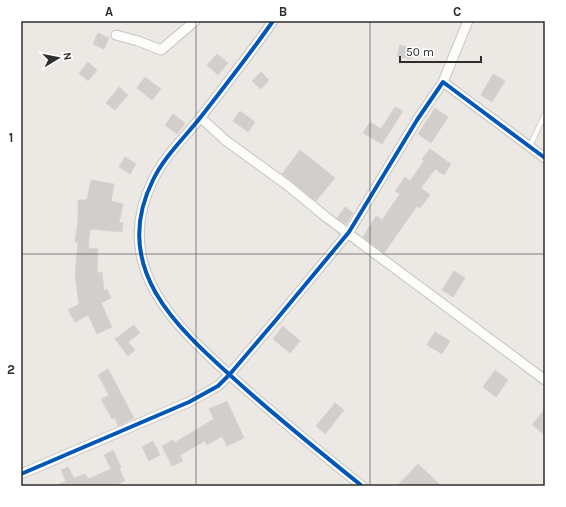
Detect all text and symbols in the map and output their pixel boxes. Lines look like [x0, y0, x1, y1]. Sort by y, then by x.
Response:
text: A [105, 4, 113, 19]
text: B [279, 4, 287, 19]
text: C [453, 4, 461, 19]
north arrow [38, 38, 78, 78]
scale bar [400, 38, 481, 64]
text: 50 m [406, 45, 434, 59]
text: N [60, 51, 74, 61]
text: 1 [9, 130, 13, 145]
text: 2 [7, 362, 15, 377]

